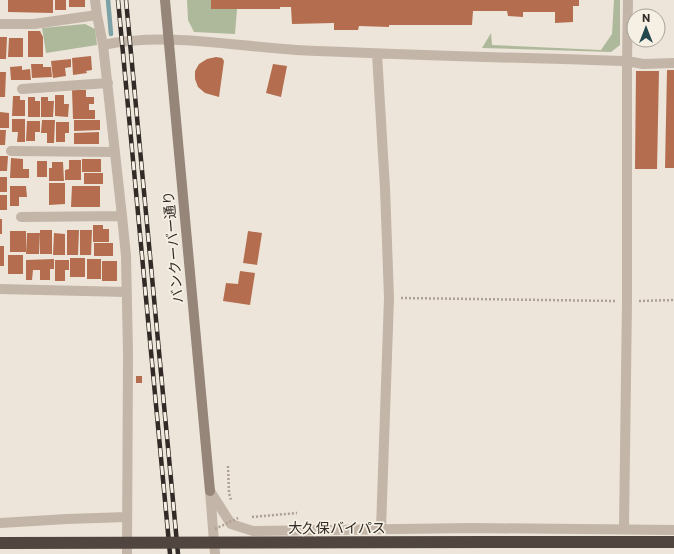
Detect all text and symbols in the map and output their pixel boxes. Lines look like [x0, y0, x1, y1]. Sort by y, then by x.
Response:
north arrow [626, 8, 666, 48]
text: N [642, 11, 650, 24]
street label: バンクーバー通り [159, 190, 186, 304]
street label: 大久保バイパス [288, 519, 386, 536]

